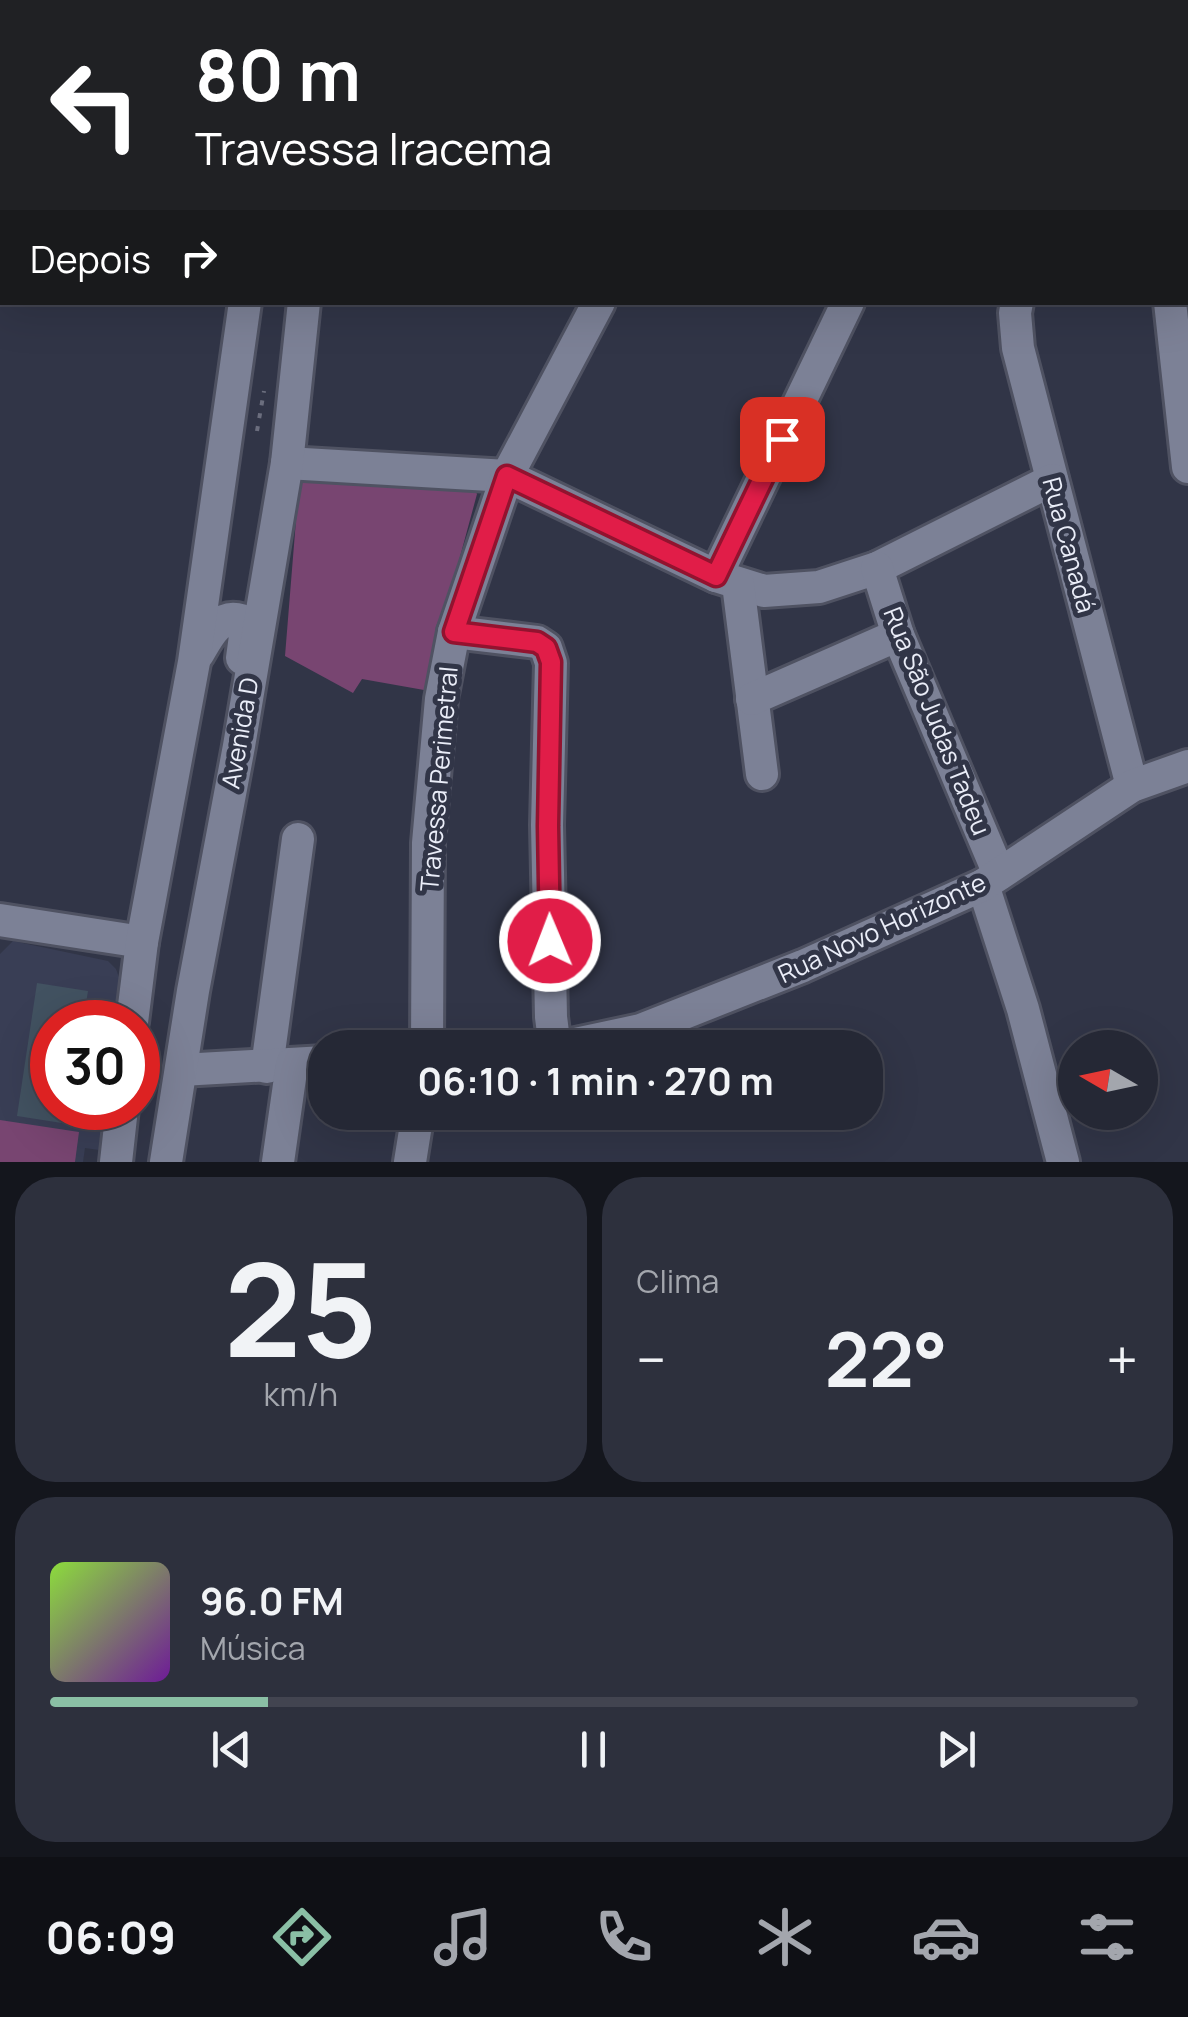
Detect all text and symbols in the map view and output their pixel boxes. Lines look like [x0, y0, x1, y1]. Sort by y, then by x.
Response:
text: 80 m [195, 26, 361, 122]
icon: left [30, 40, 160, 170]
text: Travessa Iracema [195, 117, 552, 179]
icon: right [171, 230, 226, 285]
text: Depois [30, 232, 151, 284]
pin [740, 397, 825, 482]
icon: arrive [755, 412, 810, 467]
street label: Rua Canadá [1035, 473, 1104, 616]
street label: Rua São Judas Tadeu [876, 602, 999, 840]
street label: Travessa Perimetral [411, 665, 466, 893]
street label: Avenida D [213, 675, 267, 791]
street label: Rua Novo Horizonte [772, 864, 991, 991]
position arrow [498, 889, 602, 993]
speed limit sign: 30 [30, 1000, 160, 1130]
north arrow [1058, 1030, 1158, 1130]
map controls [1058, 1030, 1158, 1130]
text: 06:10 · 1 min · 270 m [417, 1054, 774, 1106]
text: 25 [224, 1218, 378, 1396]
text: Clima [637, 1259, 719, 1303]
text: 22° [825, 1307, 948, 1410]
text: − [637, 1321, 666, 1397]
text: + [1106, 1321, 1138, 1397]
text: km/h [264, 1372, 338, 1416]
text: 96.0 FM [200, 1574, 344, 1626]
text: Música [200, 1626, 306, 1670]
icon: previous [204, 1722, 259, 1777]
icon: pause [566, 1722, 621, 1777]
icon: next [929, 1722, 984, 1777]
icon: directions [267, 1902, 337, 1972]
icon: music [428, 1902, 498, 1972]
icon: phone [589, 1902, 659, 1972]
icon: climate [750, 1902, 820, 1972]
icon: car [911, 1902, 981, 1972]
icon: filters [1072, 1902, 1142, 1972]
text: 06:09 [46, 1906, 176, 1968]

